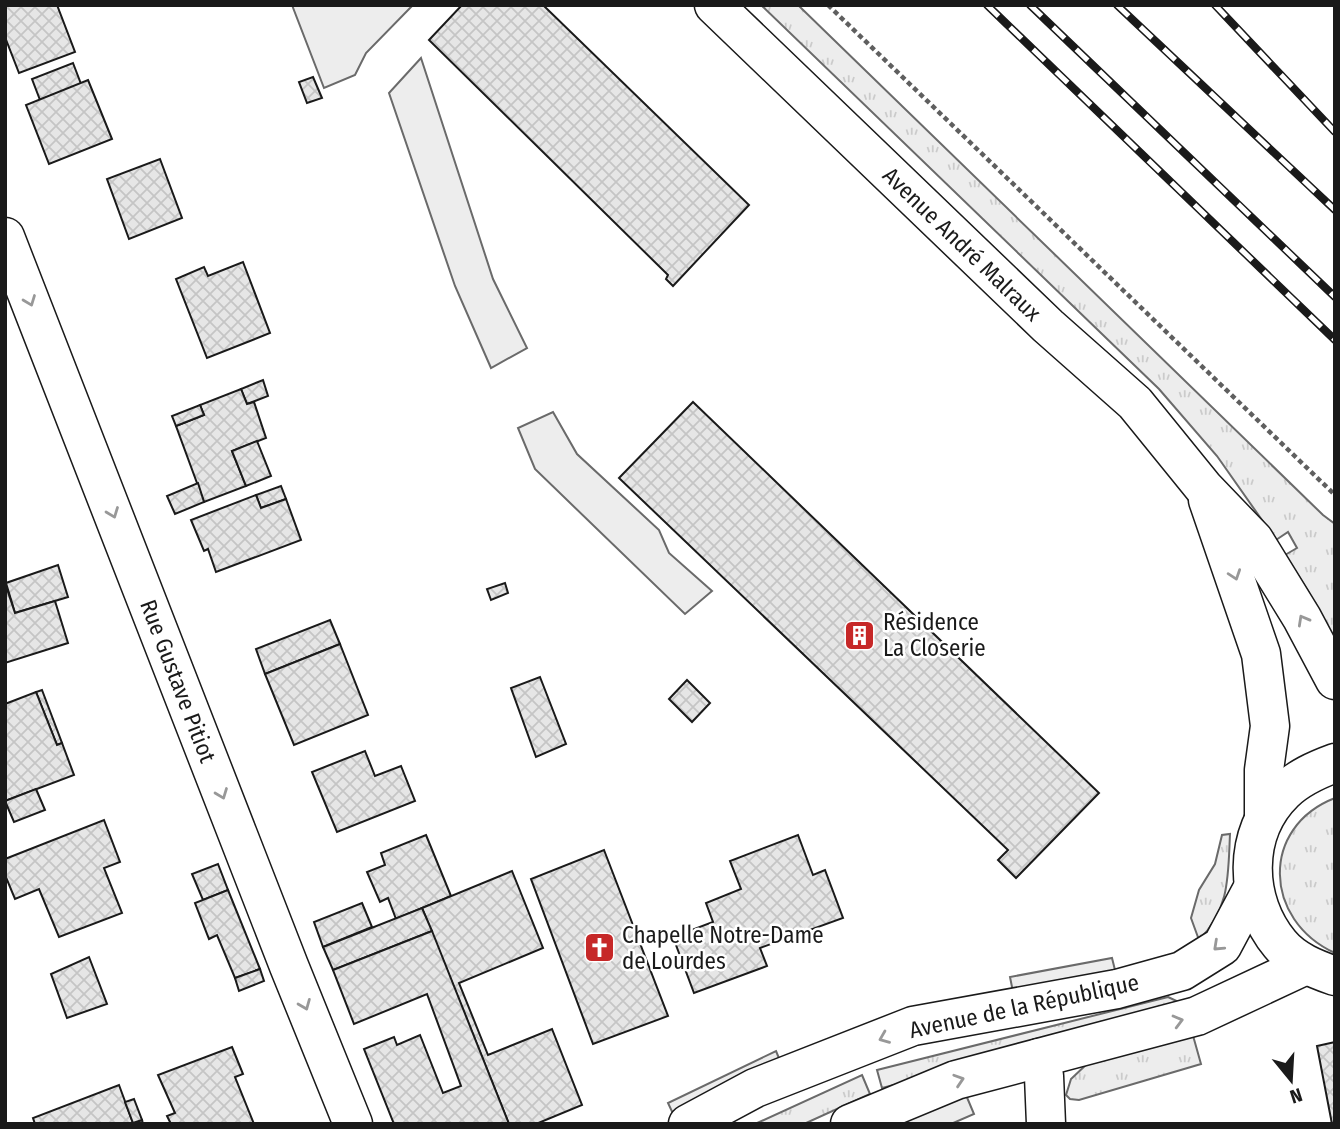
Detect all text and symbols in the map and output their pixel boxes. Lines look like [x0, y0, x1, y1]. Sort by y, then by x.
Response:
street label: Avenue André Malraux [877, 161, 1047, 327]
one-way arrow [22, 294, 36, 307]
one-way arrow [104, 506, 118, 518]
one-way arrow [1227, 569, 1241, 581]
street label: Rue Gustave Pitiot [134, 596, 222, 767]
place label: Résidence La Closerie [883, 608, 986, 662]
one-way arrow [1298, 615, 1311, 628]
building icon: Résidence La Closerie [843, 618, 877, 652]
one-way arrow [213, 787, 227, 799]
place label: Chapelle Notre-Dame de Lourdes [622, 921, 824, 975]
church icon: Chapelle Notre-Dame de Lourdes [582, 931, 616, 965]
one-way arrow [1213, 938, 1226, 950]
street label: Avenue de la République [907, 968, 1141, 1044]
one-way arrow [297, 998, 311, 1011]
one-way arrow [1172, 1015, 1184, 1029]
one-way arrow [879, 1029, 891, 1043]
north arrow [1256, 1045, 1326, 1115]
one-way arrow [952, 1074, 964, 1088]
text: N [1287, 1083, 1305, 1108]

